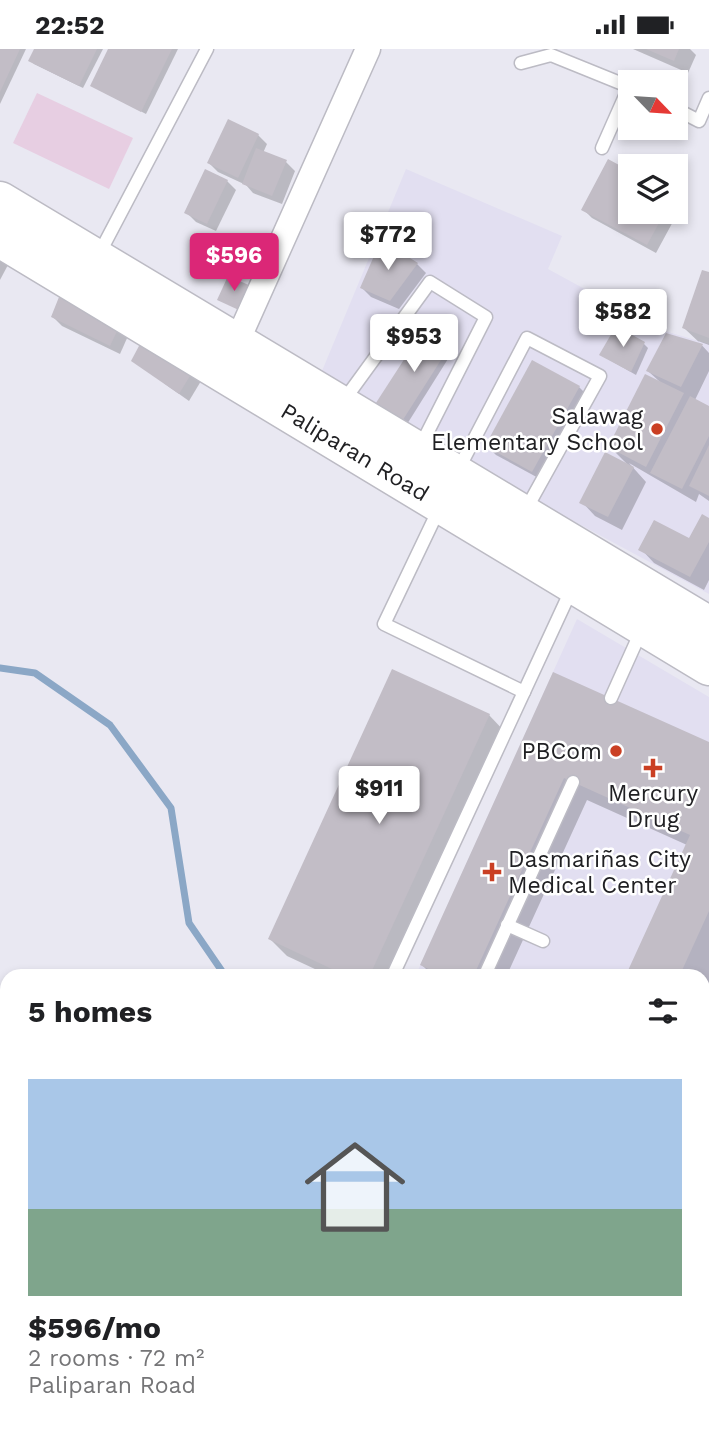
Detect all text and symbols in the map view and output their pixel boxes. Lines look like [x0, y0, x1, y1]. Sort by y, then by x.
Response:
text: 22:52 [35, 10, 105, 40]
north arrow [618, 70, 688, 140]
map controls [618, 70, 688, 224]
button: layers [618, 154, 688, 224]
pin: $772 [347, 213, 429, 272]
text: $772 [360, 221, 416, 248]
pin: $596 [193, 233, 275, 293]
text: $596 [206, 242, 262, 269]
pin: $582 [582, 289, 664, 349]
text: $582 [595, 298, 651, 325]
pin: $953 [373, 315, 455, 374]
text: $953 [386, 323, 442, 350]
street label: Paliparan Road [276, 398, 434, 507]
place label: Salawag Elementary School [431, 403, 644, 456]
marker: Salawag Elementary School [649, 421, 665, 437]
place label: PBCom [521, 738, 602, 765]
marker: PBCom [608, 743, 624, 759]
marker: Mercury Drug [645, 760, 661, 776]
pin: $911 [338, 767, 420, 826]
text: $911 [355, 775, 403, 802]
place label: Mercury Drug [608, 780, 698, 833]
place label: Dasmariñas City Medical Center [508, 846, 691, 899]
marker: Dasmariñas City Medical Center [482, 862, 502, 882]
icon: filters [644, 992, 682, 1030]
text: 5 homes [28, 994, 152, 1029]
icon: home [292, 1124, 418, 1250]
text: $596/mo [28, 1310, 161, 1345]
text: 2 rooms · 72 m² [28, 1345, 204, 1372]
text: Paliparan Road [28, 1372, 196, 1399]

